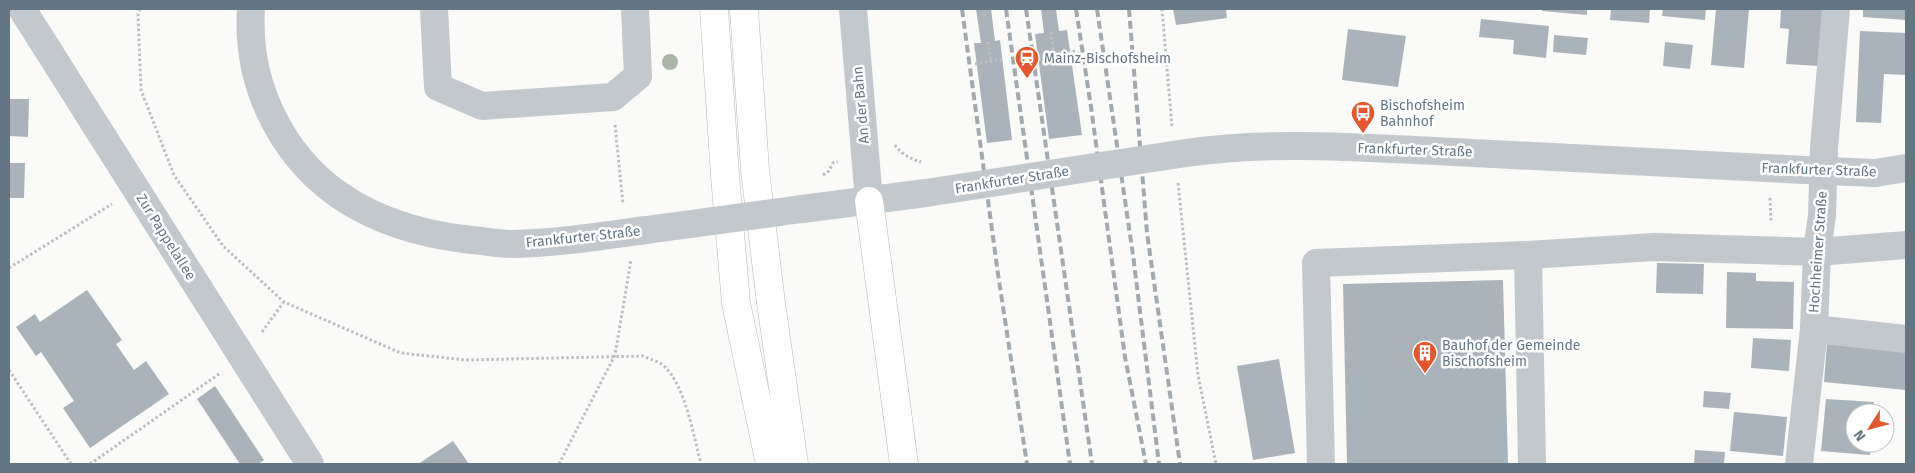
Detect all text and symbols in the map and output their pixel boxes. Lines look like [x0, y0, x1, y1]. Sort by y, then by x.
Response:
station icon: Mainz-Bischofsheim [1014, 45, 1040, 79]
place label: Mainz-Bischofsheim [1044, 50, 1171, 67]
street label: An der Bahn [849, 66, 873, 144]
place label: Bischofsheim Bahnhof [1380, 97, 1465, 130]
bus stop icon: Bischofsheim Bahnhof [1350, 100, 1376, 134]
street label: Frankfurter Straße [1357, 139, 1473, 161]
street label: Frankfurter Straße [1761, 159, 1877, 181]
street label: Frankfurter Straße [954, 163, 1070, 197]
street label: Hochheimer Straße [1805, 190, 1831, 314]
street label: Zur Pappelallee [133, 191, 199, 283]
street label: Frankfurter Straße [525, 223, 641, 251]
place label: Bauhof der Gemeinde Bischofsheim [1442, 337, 1580, 370]
building icon: Bauhof der Gemeinde Bischofsheim [1412, 340, 1438, 374]
north arrow [1845, 403, 1895, 453]
text: N [1850, 427, 1869, 444]

